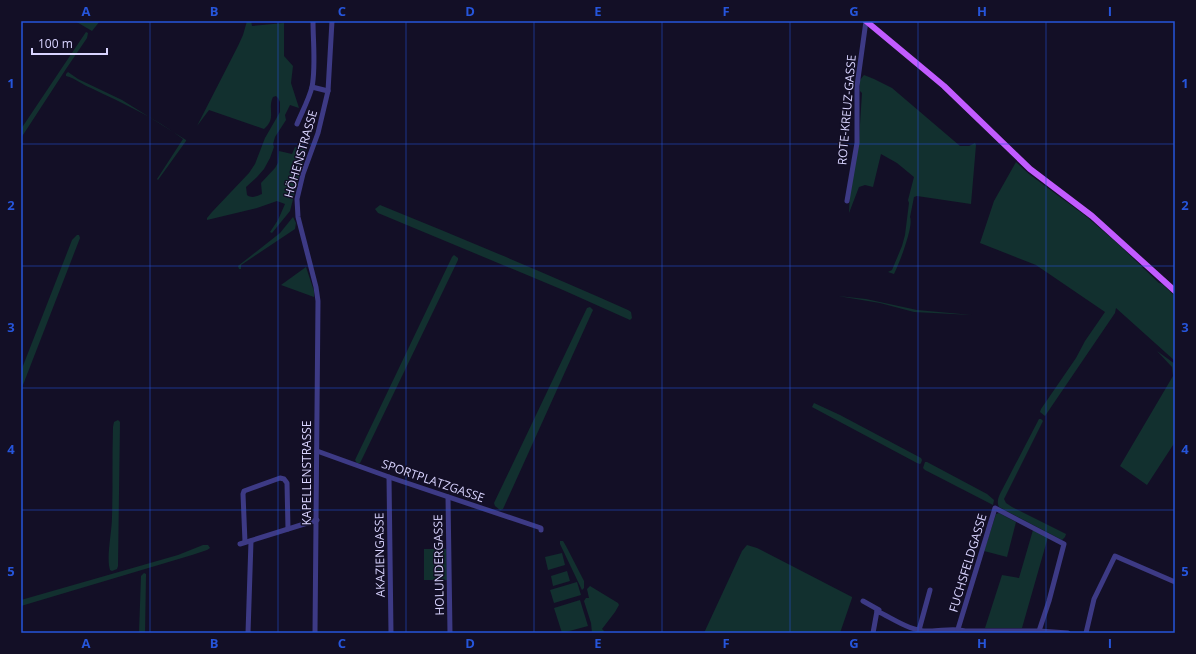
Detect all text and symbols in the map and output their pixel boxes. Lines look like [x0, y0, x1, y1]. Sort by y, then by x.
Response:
text: A [82, 2, 91, 20]
text: B [210, 2, 219, 20]
text: C [338, 2, 346, 20]
text: D [465, 2, 475, 20]
text: E [594, 2, 602, 20]
text: F [722, 2, 730, 20]
text: G [849, 2, 859, 20]
text: H [977, 2, 987, 20]
text: I [1108, 2, 1112, 20]
scale bar [32, 30, 107, 56]
text: 100 m [38, 35, 73, 52]
street label: ROTE-KREUZ-GASSE [833, 54, 860, 166]
text: 1 [7, 74, 15, 92]
text: 1 [1181, 74, 1189, 92]
street label: HÖHENSTRASSE [280, 108, 321, 200]
text: 2 [7, 196, 15, 214]
text: 2 [1181, 196, 1189, 214]
text: 3 [7, 318, 15, 336]
text: 3 [1181, 318, 1189, 336]
street label: KAPELLENSTRASSE [298, 420, 315, 526]
text: 4 [7, 440, 15, 458]
text: 4 [1181, 440, 1189, 458]
street label: SPORTPLATZGASSE [379, 455, 487, 506]
street label: FUCHSFELDGASSE [944, 512, 991, 614]
street label: AKAZIENGASSE [370, 513, 389, 597]
street label: HOLUNDERGASSE [429, 514, 448, 616]
text: 5 [7, 562, 15, 580]
text: 5 [1181, 562, 1189, 580]
text: A [82, 634, 91, 652]
text: B [210, 634, 219, 652]
text: C [338, 634, 346, 652]
text: D [465, 634, 475, 652]
text: E [594, 634, 602, 652]
text: F [722, 634, 730, 652]
text: G [849, 634, 859, 652]
text: H [977, 634, 987, 652]
text: I [1108, 634, 1112, 652]

